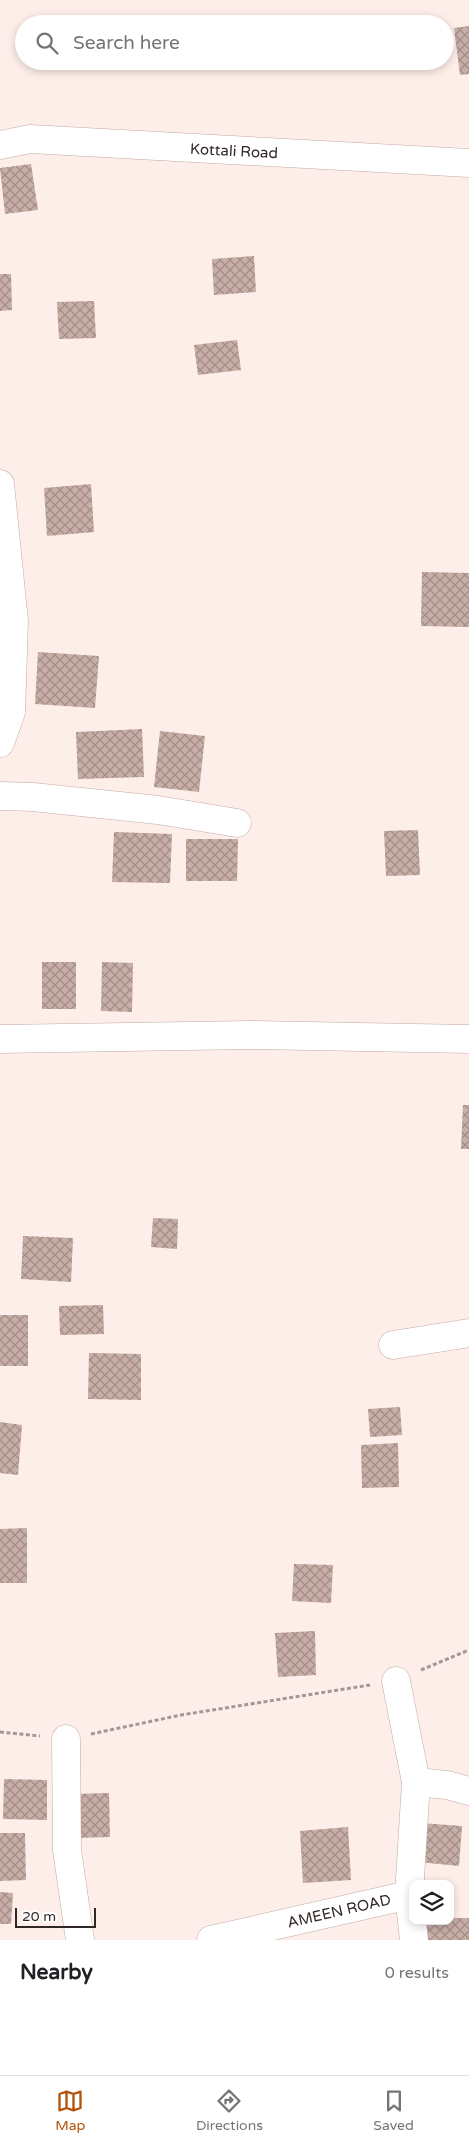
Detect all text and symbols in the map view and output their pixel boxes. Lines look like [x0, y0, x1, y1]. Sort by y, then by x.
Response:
search box [15, 15, 454, 70]
icon: search [33, 29, 61, 57]
text: Search here [73, 32, 180, 54]
street label: Kottali Road [190, 140, 278, 162]
map controls [409, 1880, 454, 1925]
button: layers [409, 1880, 454, 1925]
street label: AMEEN ROAD [285, 1890, 393, 1932]
scale bar [15, 1905, 96, 1928]
text: 20 m [22, 1908, 56, 1925]
text: Nearby [20, 1960, 93, 1985]
text: 0 results [385, 1963, 449, 1983]
tab: Map [55, 2087, 85, 2134]
tab: Directions [196, 2087, 263, 2134]
tab: Saved [373, 2087, 414, 2134]

